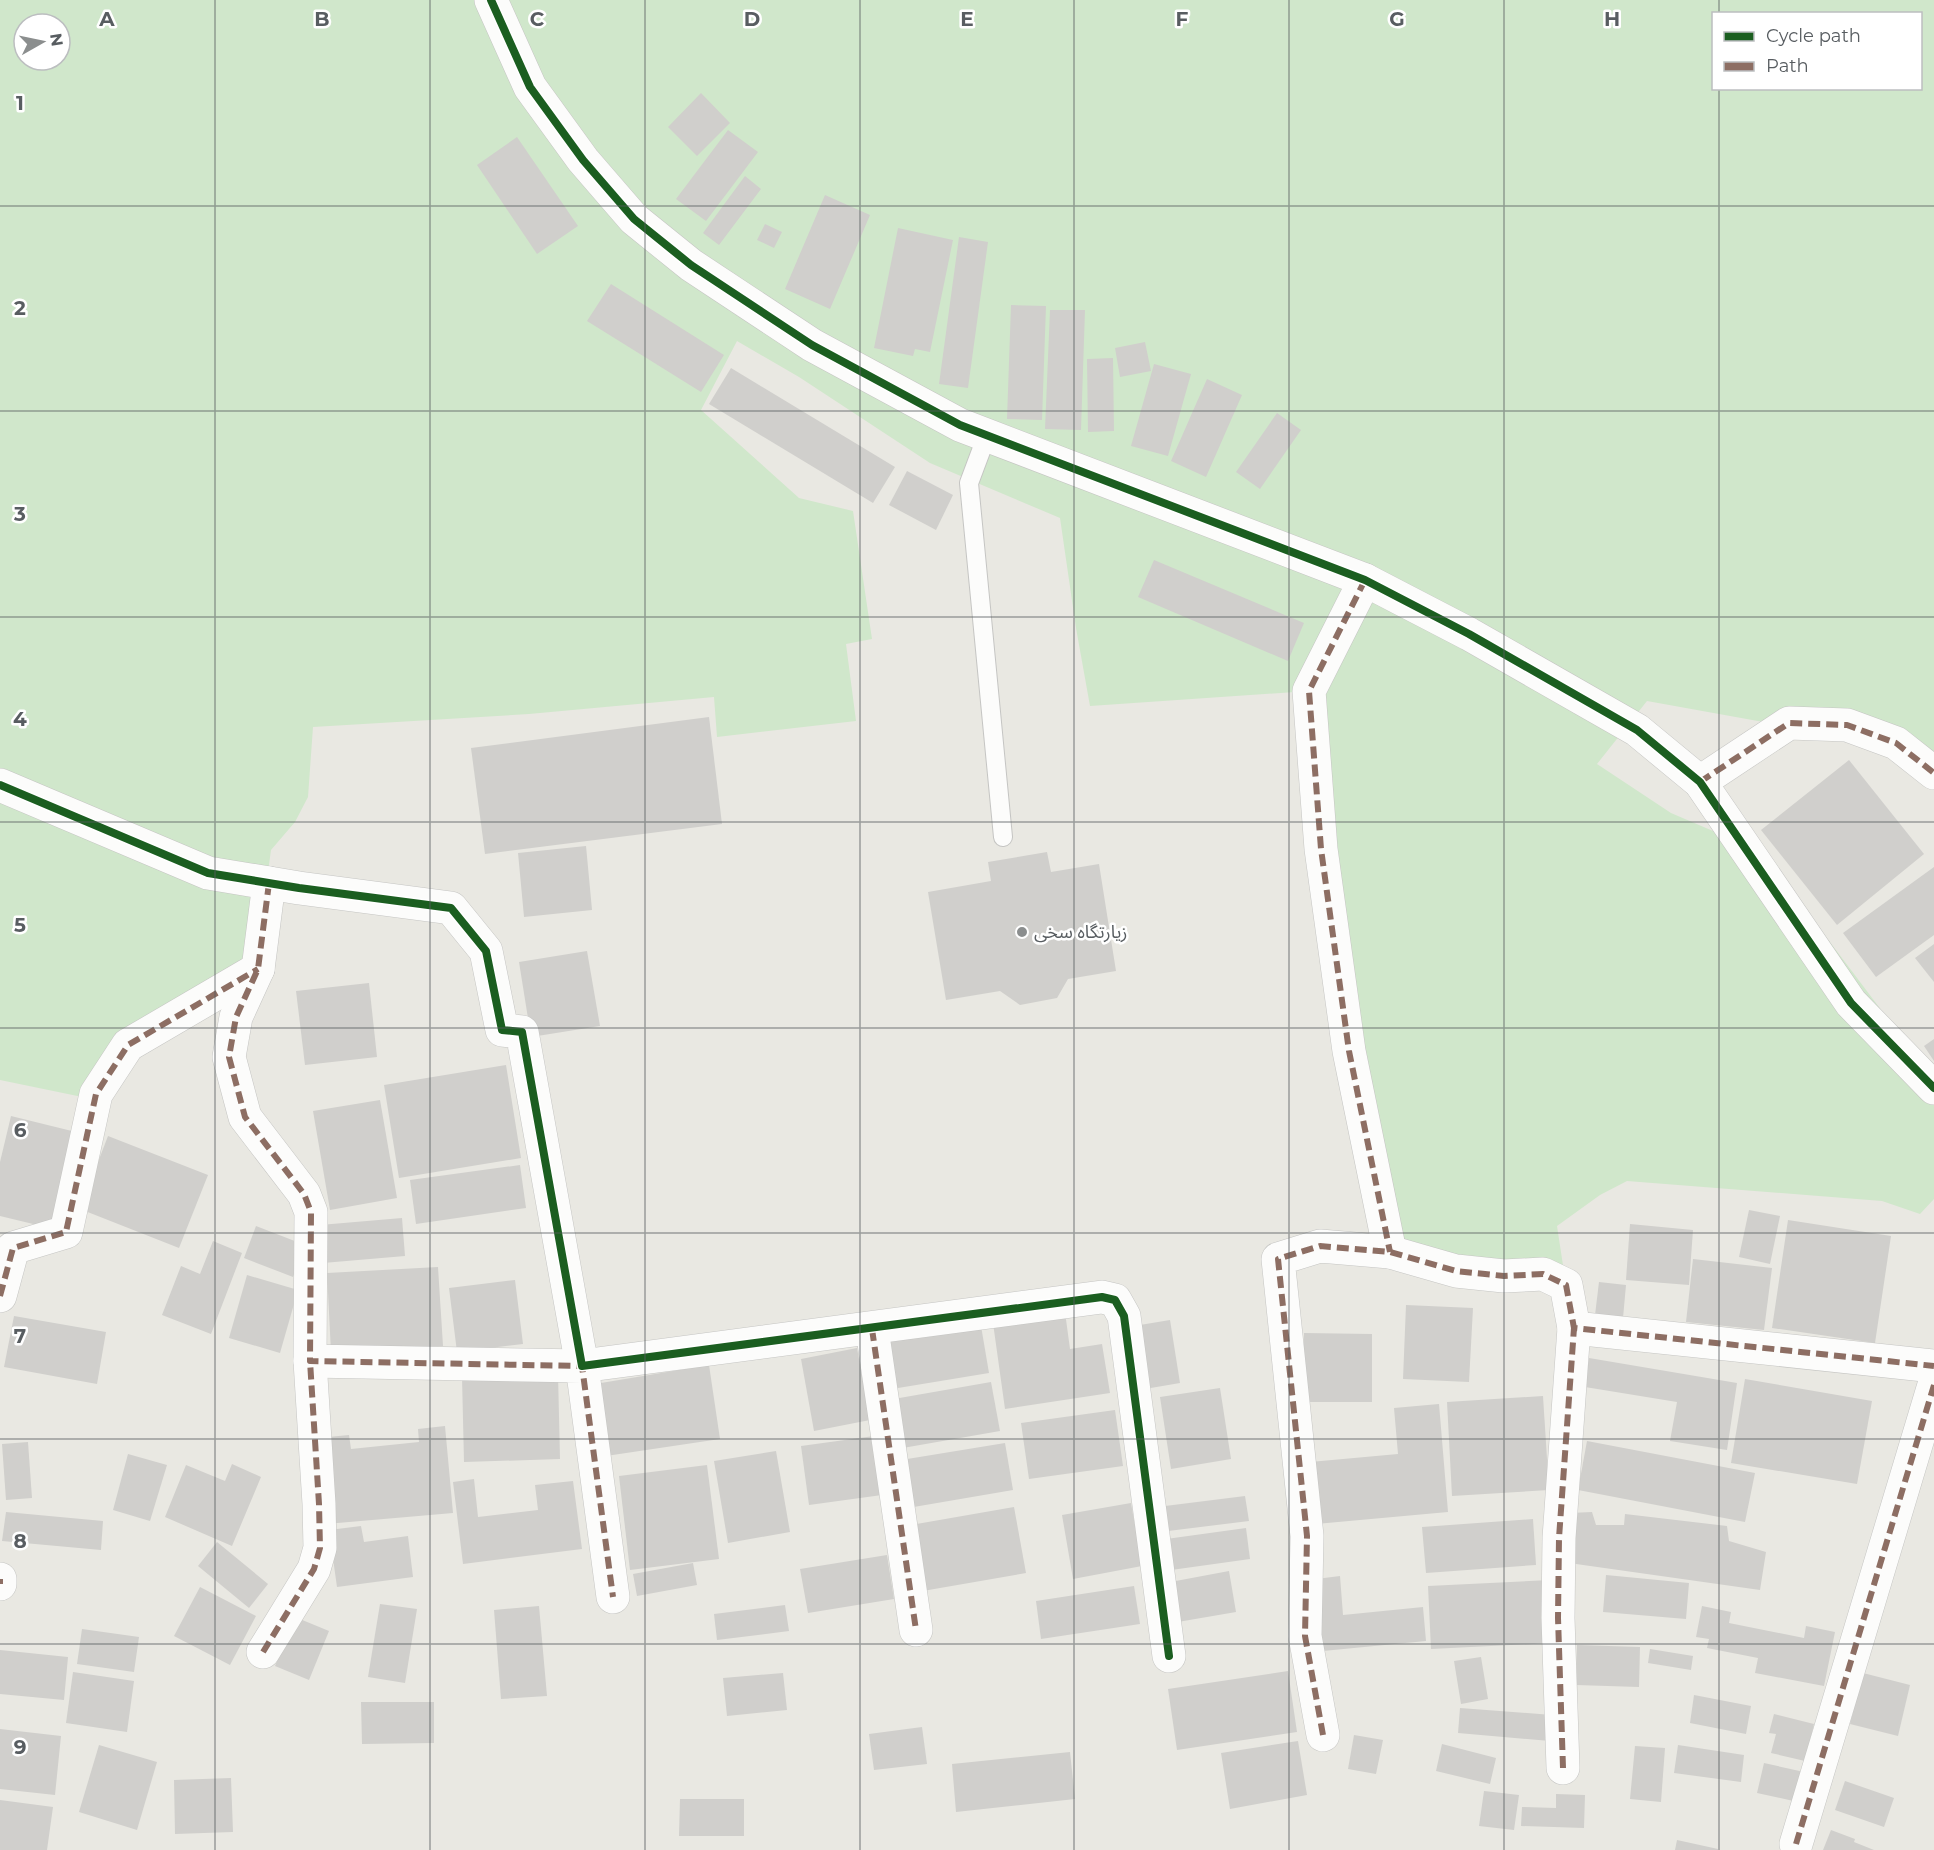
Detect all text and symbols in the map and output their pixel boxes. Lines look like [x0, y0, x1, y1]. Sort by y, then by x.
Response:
text: A [98, 7, 115, 31]
text: B [314, 7, 330, 31]
text: C [530, 7, 545, 31]
text: D [744, 7, 760, 31]
text: E [960, 7, 974, 31]
text: F [1176, 7, 1189, 31]
text: G [1389, 7, 1405, 31]
text: H [1604, 7, 1620, 31]
north arrow [12, 12, 72, 72]
legend [1712, 12, 1922, 90]
text: Cycle path [1766, 25, 1861, 47]
text: N [46, 32, 67, 48]
text: Path [1766, 55, 1809, 77]
text: 1 [16, 91, 24, 115]
text: 2 [14, 296, 26, 320]
text: 3 [13, 502, 26, 526]
text: 4 [13, 707, 27, 731]
text: 5 [14, 913, 26, 937]
place label: زیارتگاه سخی [1034, 921, 1127, 943]
marker: زیارتگاه سخی [1015, 925, 1029, 939]
text: 6 [14, 1118, 27, 1142]
text: 7 [14, 1324, 26, 1348]
text: 8 [13, 1529, 27, 1553]
text: 9 [14, 1735, 26, 1759]

